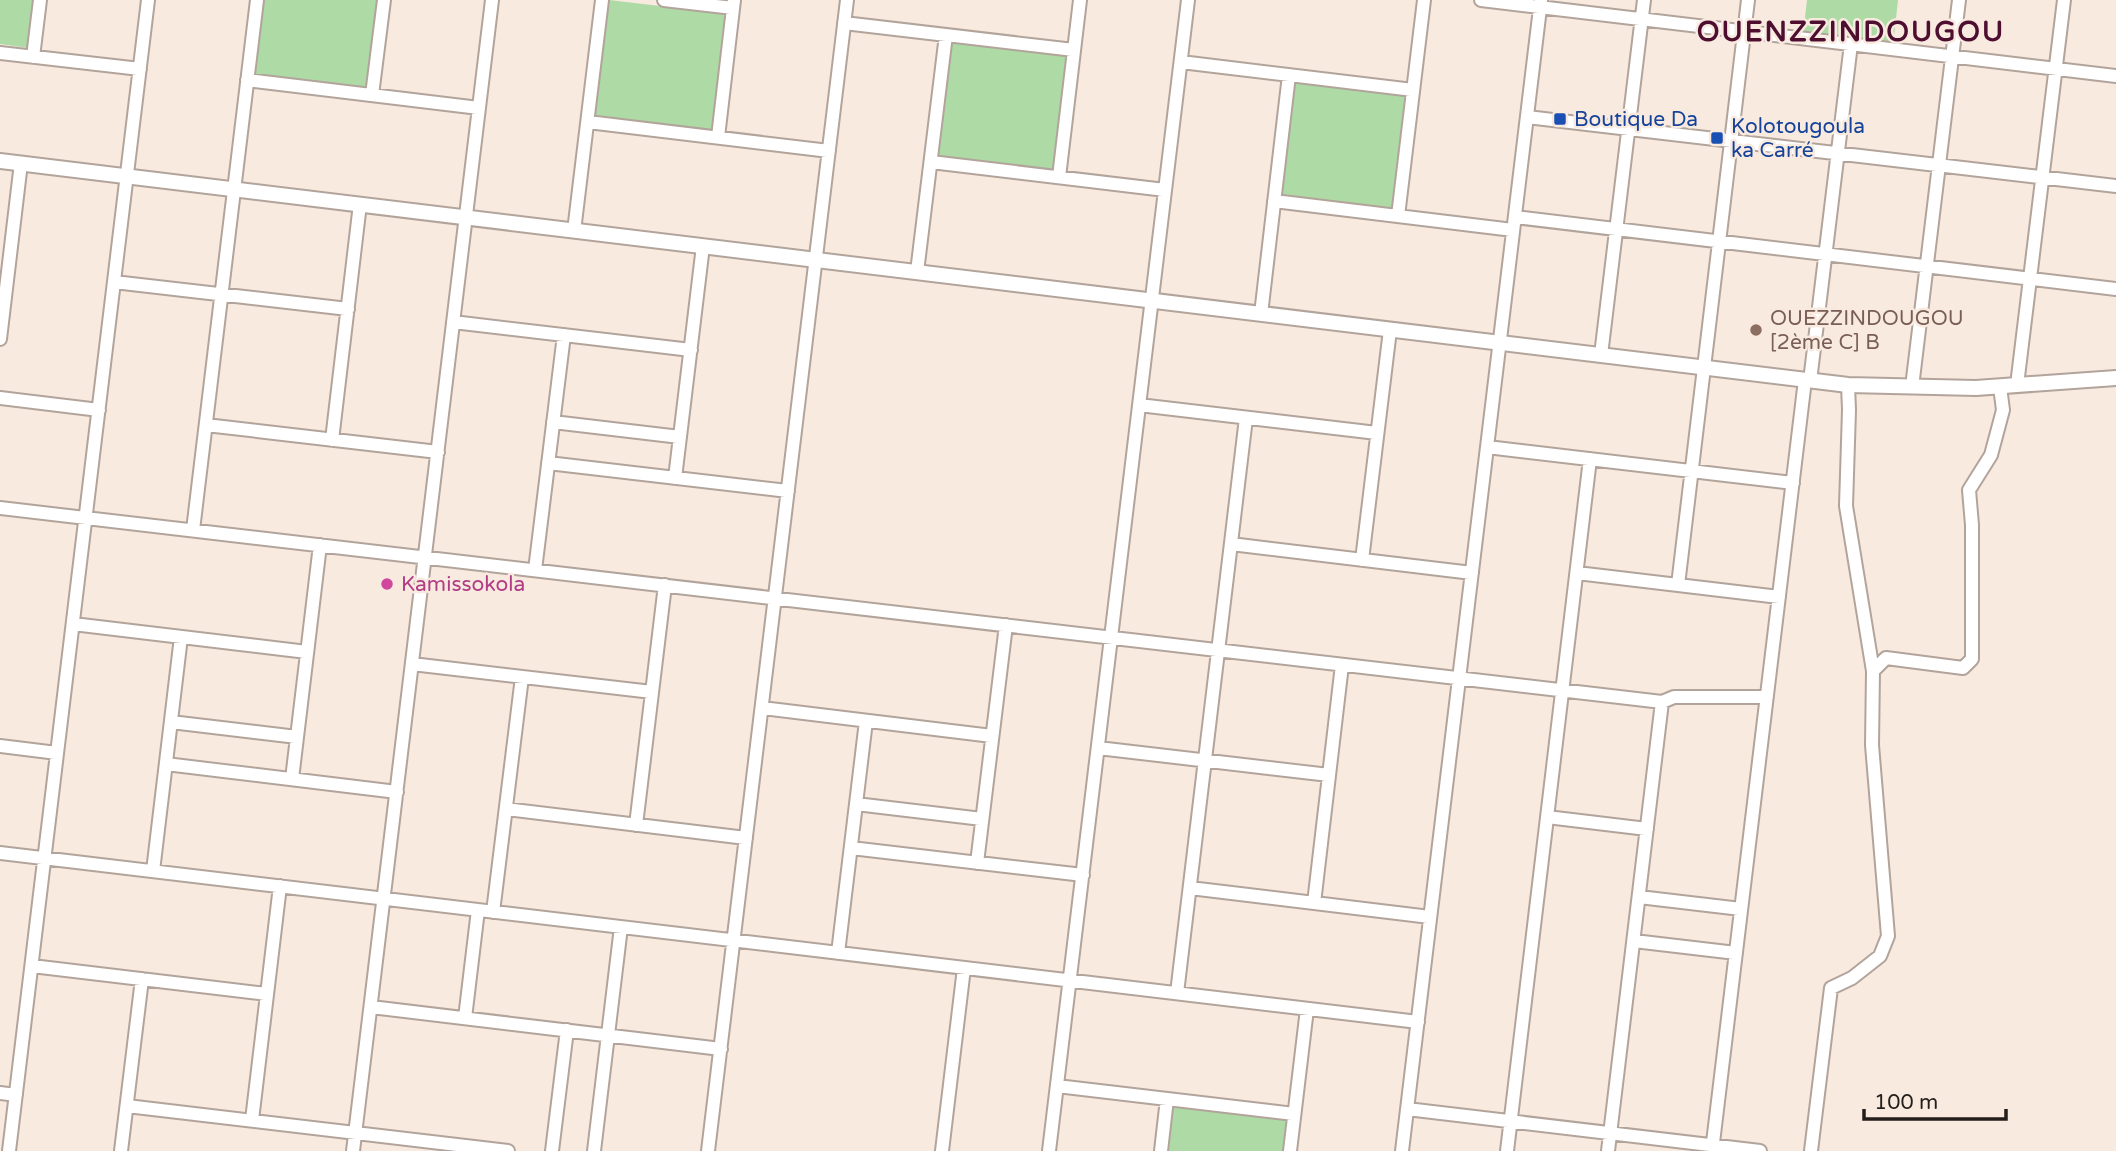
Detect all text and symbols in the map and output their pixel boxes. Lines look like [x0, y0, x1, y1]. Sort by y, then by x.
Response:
district label: OUENZZINDOUGOU [1697, 15, 2005, 49]
place label: Boutique Da [1574, 107, 1698, 132]
marker: Boutique Da [1552, 111, 1568, 127]
place label: Kolotougoula ka Carré [1731, 114, 1865, 163]
marker: Kolotougoula ka Carré [1709, 130, 1725, 146]
place label: OUEZZINDOUGOU [2ème C] B [1770, 306, 1964, 355]
marker: OUEZZINDOUGOU [2ème C] B [1748, 322, 1764, 338]
place label: Kamissokola [401, 572, 525, 597]
marker: Kamissokola [379, 576, 395, 592]
scale bar [1864, 1078, 2006, 1122]
text: 100 m [1874, 1090, 1938, 1115]

